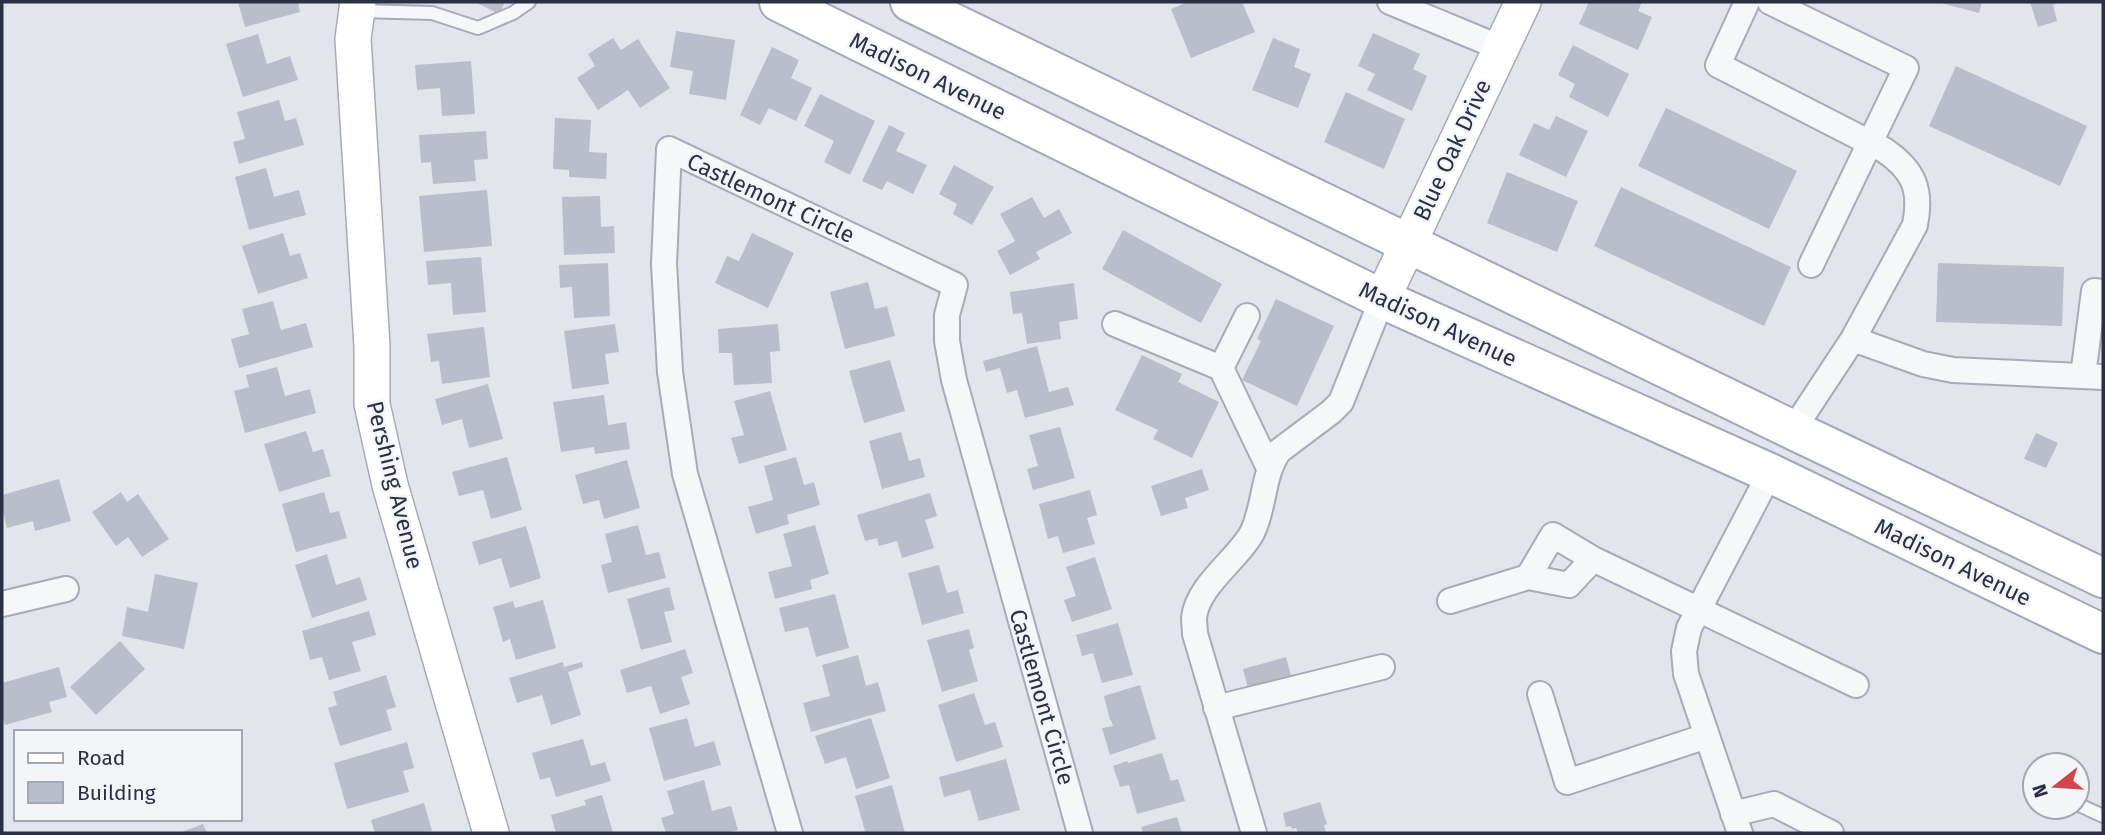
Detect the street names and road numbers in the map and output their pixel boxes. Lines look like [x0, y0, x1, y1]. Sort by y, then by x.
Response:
street label: Madison Avenue [845, 26, 1011, 126]
street label: Blue Oak Drive [1407, 75, 1497, 225]
street label: Castlemont Circle [683, 147, 859, 249]
street label: Madison Avenue [1355, 275, 1521, 373]
street label: Pershing Avenue [361, 398, 429, 572]
street label: Madison Avenue [1870, 512, 2036, 612]
street label: Castlemont Circle [1004, 606, 1080, 788]

